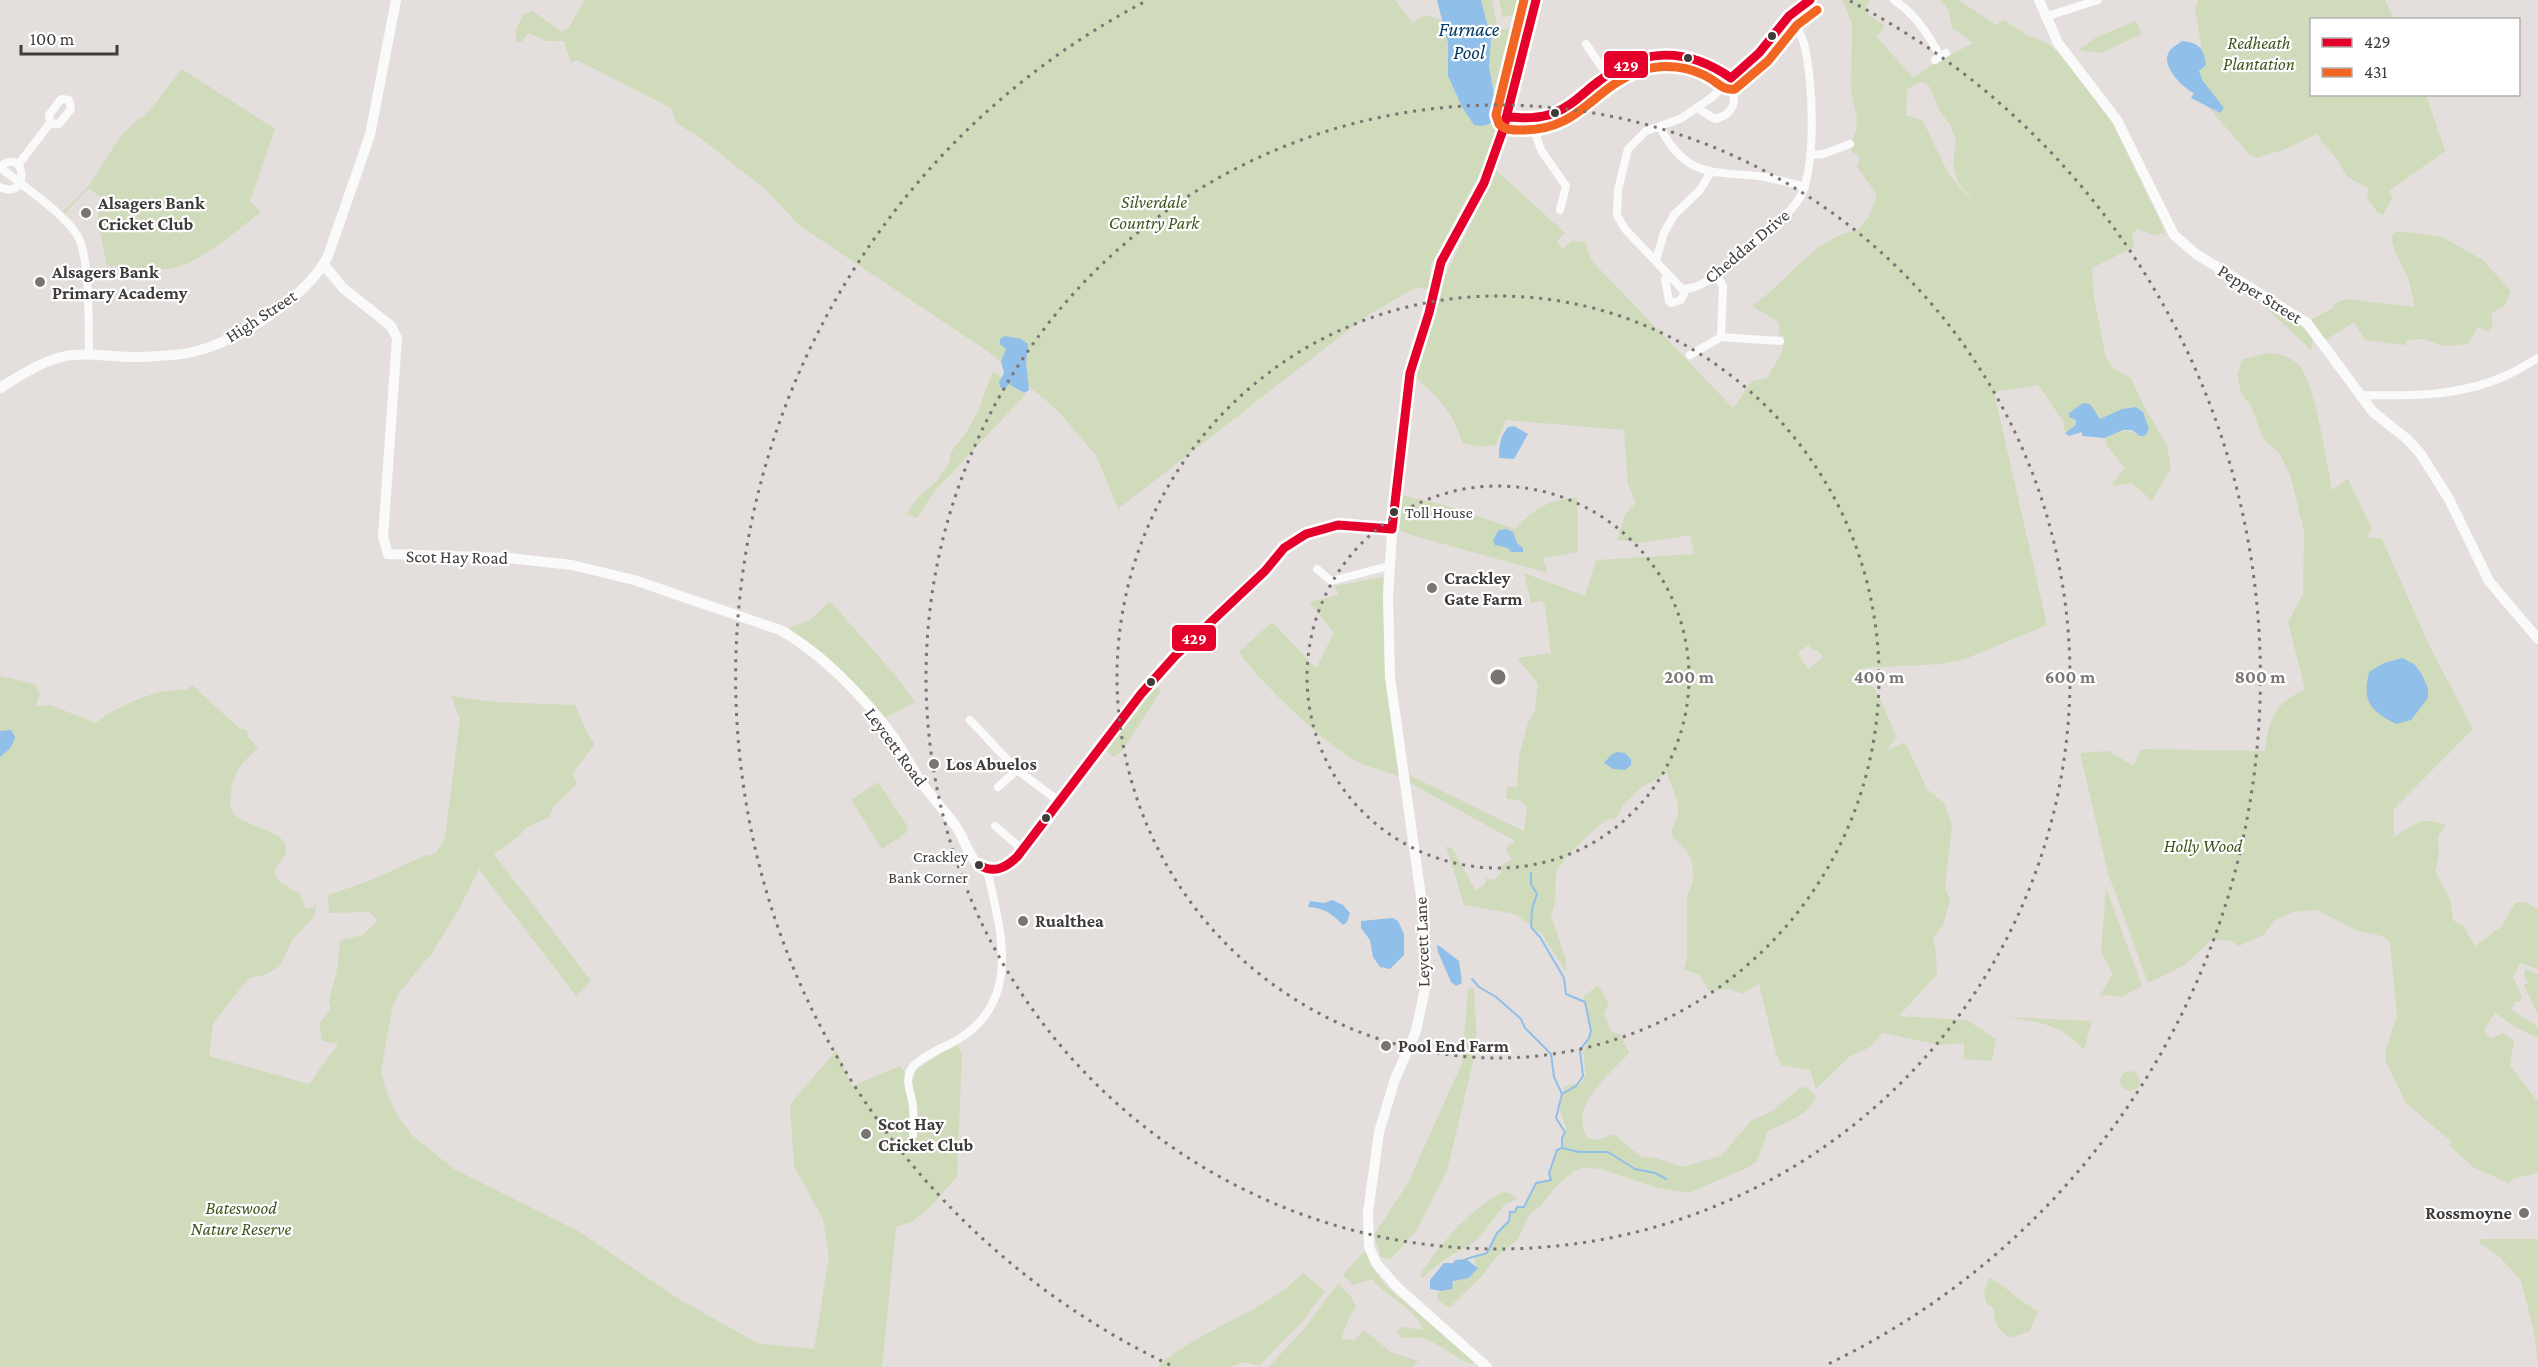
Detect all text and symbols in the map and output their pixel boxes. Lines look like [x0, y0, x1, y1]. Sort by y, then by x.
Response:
scale bar [21, 18, 117, 56]
water label: Furnace Pool [1439, 18, 1500, 63]
legend [2310, 18, 2520, 96]
text: 100 m [30, 29, 75, 49]
unlabelled marker [1766, 30, 1778, 42]
text: 429 [2364, 32, 2391, 52]
park label: Redheath Plantation [2223, 33, 2295, 74]
line badge: 429 [1603, 50, 1649, 79]
unlabelled marker [1682, 52, 1694, 64]
text: 429 [1613, 57, 1639, 74]
text: 431 [2364, 62, 2388, 82]
unlabelled marker [1549, 107, 1561, 119]
park label: Silverdale Country Park [1109, 192, 1200, 233]
place label: Alsagers Bank Cricket Club [97, 193, 205, 234]
street label: Cheddar Drive [1701, 205, 1793, 287]
marker: Alsagers Bank Cricket Club [79, 206, 93, 220]
street label: Pepper Street [2214, 260, 2307, 328]
place label: Alsagers Bank Primary Academy [51, 262, 188, 303]
marker: Alsagers Bank Primary Academy [33, 275, 47, 289]
street label: High Street [222, 285, 301, 346]
place label: Toll House [1405, 504, 1473, 521]
marker: Toll House [1388, 506, 1400, 518]
street label: Scot Hay Road [406, 546, 509, 568]
place label: Crackley Gate Farm [1444, 568, 1523, 609]
marker: Crackley Gate Farm [1425, 581, 1439, 595]
line badge: 429 [1171, 624, 1217, 652]
text: 429 [1181, 630, 1207, 647]
centre of rings [1488, 667, 1508, 687]
text: 200 m [1664, 667, 1715, 687]
text: 400 m [1854, 667, 1905, 687]
text: 600 m [2045, 667, 2096, 687]
text: 800 m [2234, 667, 2286, 687]
unlabelled marker [1145, 676, 1157, 688]
street label: Leycett Road [861, 704, 931, 791]
place label: Los Abuelos [946, 754, 1037, 774]
marker: Los Abuelos [927, 757, 941, 771]
unlabelled marker [1040, 812, 1052, 824]
park label: Holly Wood [2164, 836, 2243, 856]
place label: Crackley Bank Corner [888, 848, 969, 886]
marker: Crackley Bank Corner [973, 859, 985, 871]
street label: Leycett Lane [1410, 896, 1434, 988]
place label: Rualthea [1035, 911, 1104, 931]
marker: Rualthea [1016, 914, 1030, 928]
place label: Pool End Farm [1398, 1036, 1510, 1056]
marker: Pool End Farm [1379, 1039, 1393, 1053]
place label: Scot Hay Cricket Club [878, 1114, 974, 1155]
marker: Scot Hay Cricket Club [859, 1127, 873, 1141]
park label: Bateswood Nature Reserve [191, 1198, 291, 1239]
place label: Rossmoyne [2425, 1203, 2512, 1223]
marker: Rossmoyne [2517, 1206, 2531, 1220]

